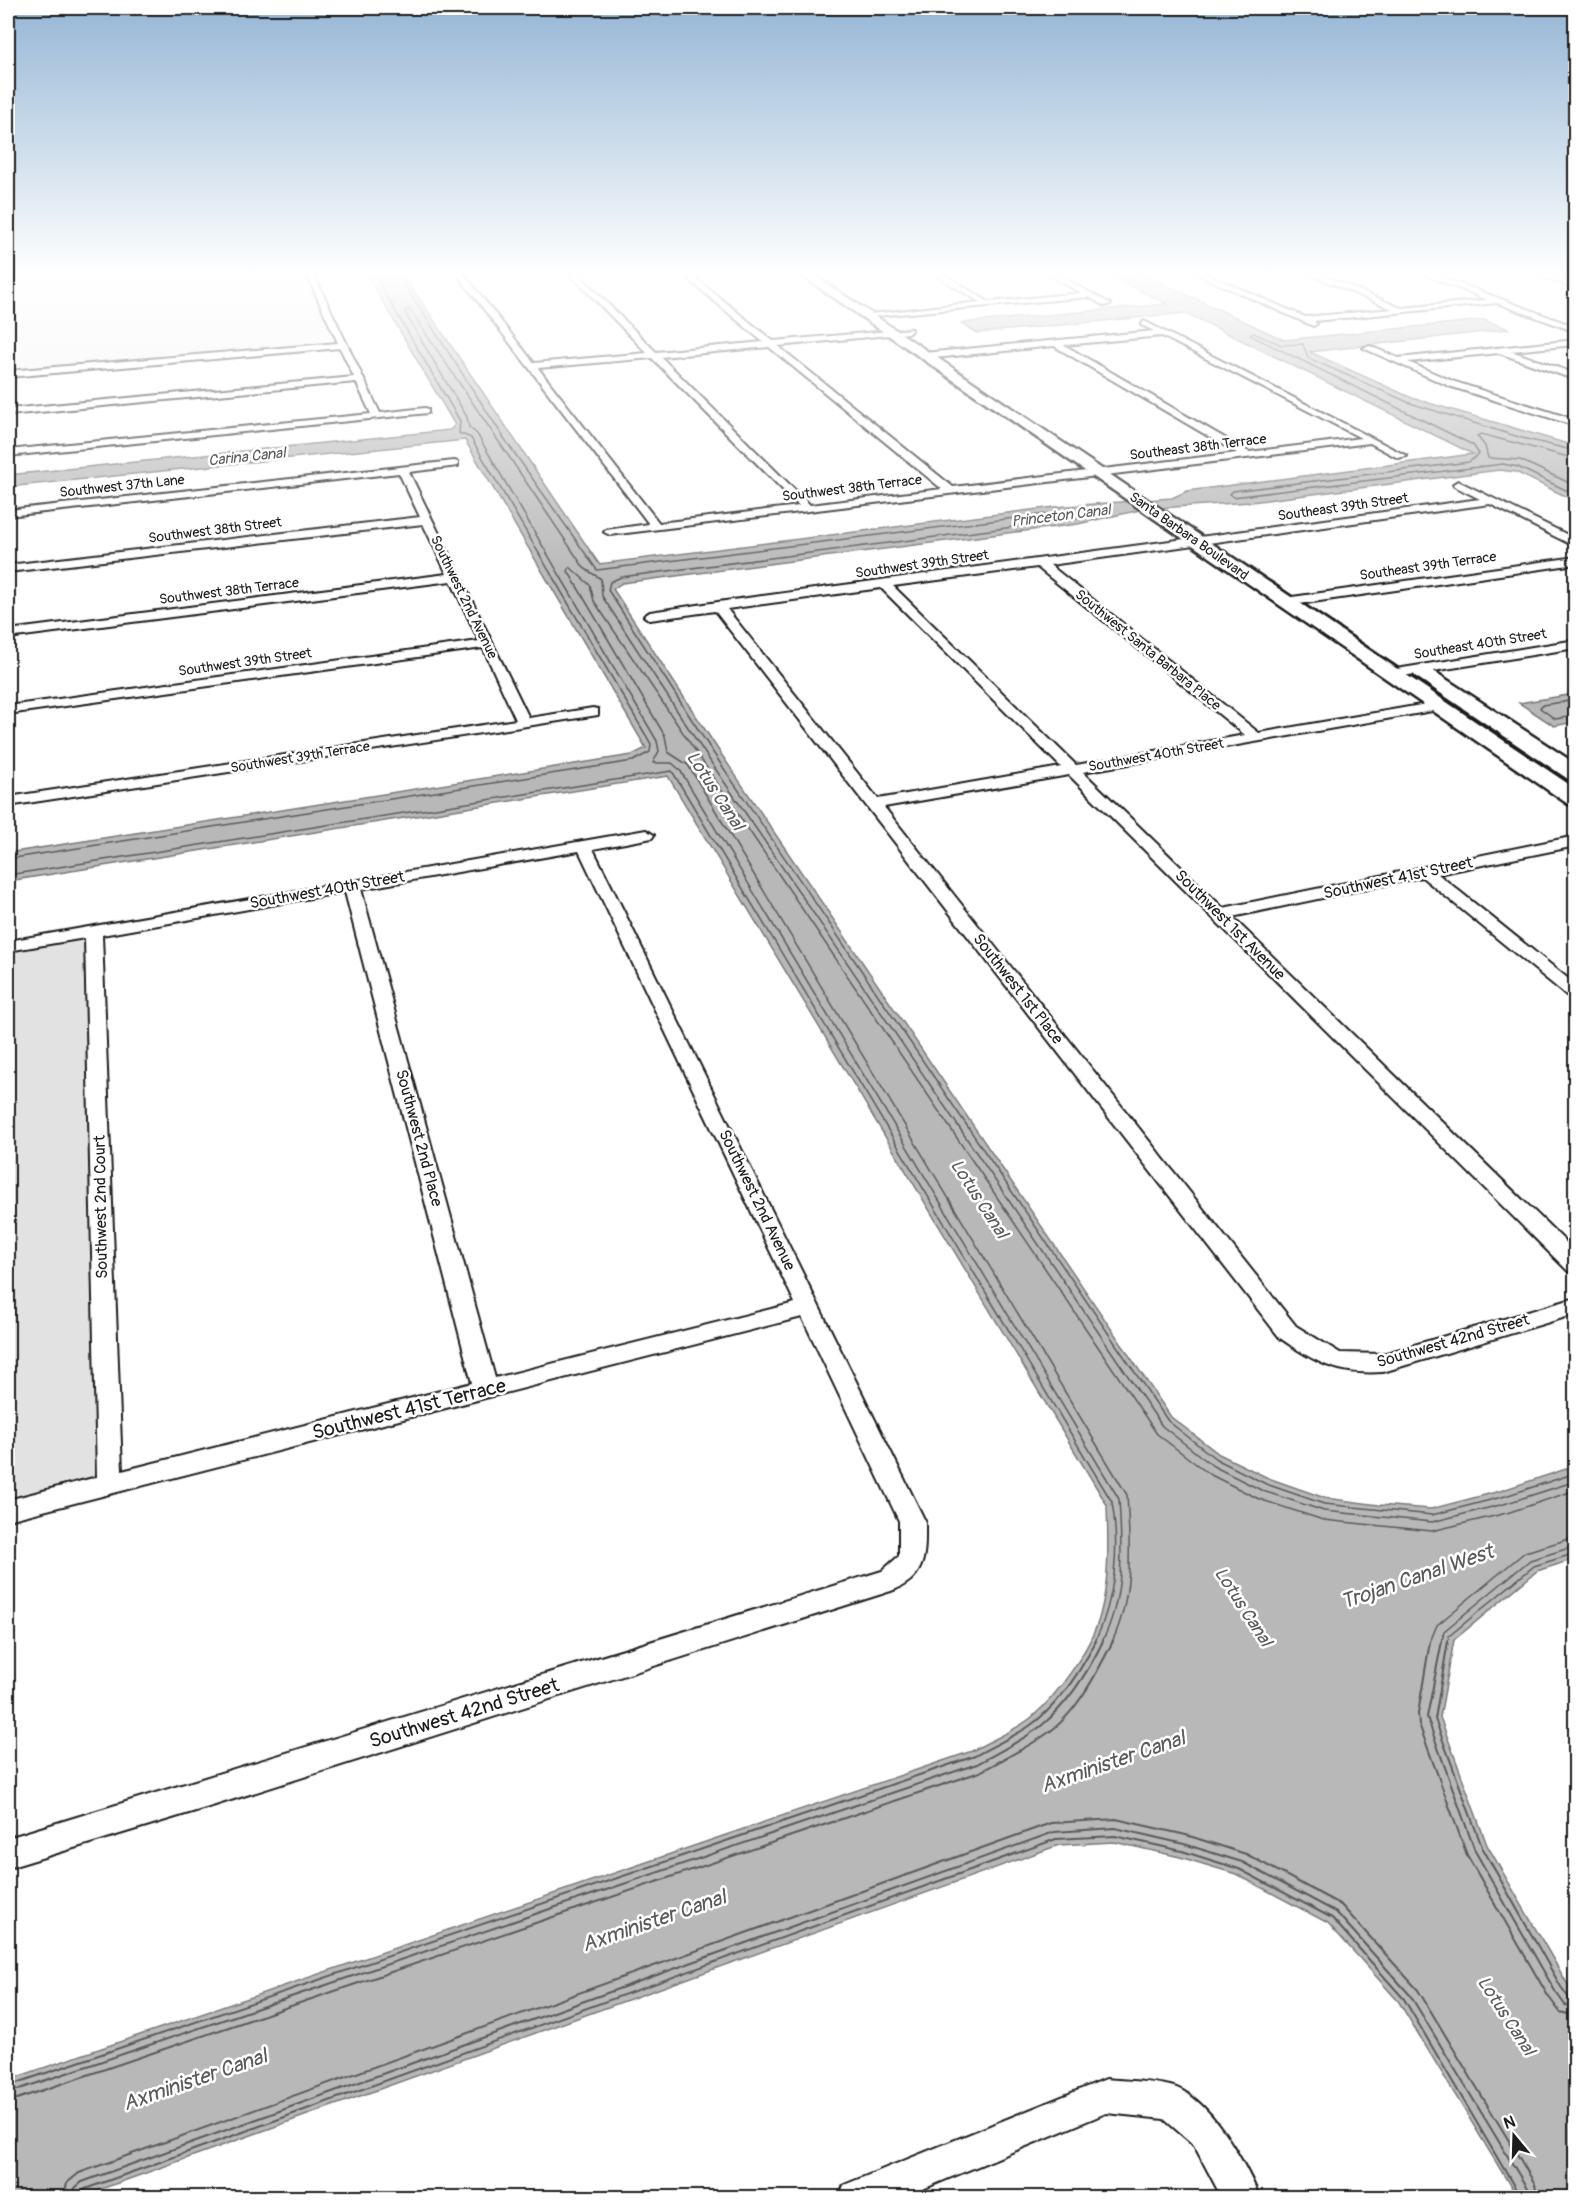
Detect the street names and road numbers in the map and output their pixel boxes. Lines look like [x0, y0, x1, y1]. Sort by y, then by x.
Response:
street label: Southeast 38th Terrace [1129, 430, 1267, 464]
street label: Southwest 37th Lane [59, 471, 185, 501]
street label: Southwest 38th Terrace [781, 471, 923, 505]
street label: Santa Barbara Boulevard [1126, 488, 1252, 584]
street label: Southeast 39th Street [1277, 489, 1410, 525]
street label: Southwest 38th Street [147, 513, 283, 547]
street label: Southwest 2nd Avenue [427, 533, 501, 661]
street label: Southwest 39th Street [854, 546, 990, 582]
street label: Southeast 39th Terrace [1359, 548, 1498, 584]
street label: Southwest 38th Terrace [158, 574, 300, 608]
street label: Southwest Santa Barbara Place [1072, 586, 1224, 714]
street label: Southeast 40th Street [1412, 625, 1548, 663]
street label: Southwest 39th Street [177, 644, 313, 680]
street label: Southwest 40th Street [1087, 735, 1225, 775]
street label: Southwest 39th Terrace [229, 738, 371, 776]
street label: Southwest 41st Street [1322, 852, 1475, 904]
street label: Southwest 40th Street [248, 866, 406, 913]
street label: Southwest 1st Avenue [1171, 866, 1290, 985]
street label: Southwest 1st Place [969, 930, 1068, 1048]
street label: Southwest 2nd Place [391, 1067, 447, 1209]
street label: Southwest 2nd Avenue [714, 1126, 800, 1274]
street label: Southwest 2nd Court [90, 1134, 112, 1279]
street label: Southwest 42nd Street [1374, 1310, 1532, 1372]
street label: Southwest 41st Terrace [310, 1373, 509, 1445]
street label: Southwest 42nd Street [366, 1672, 563, 1754]

